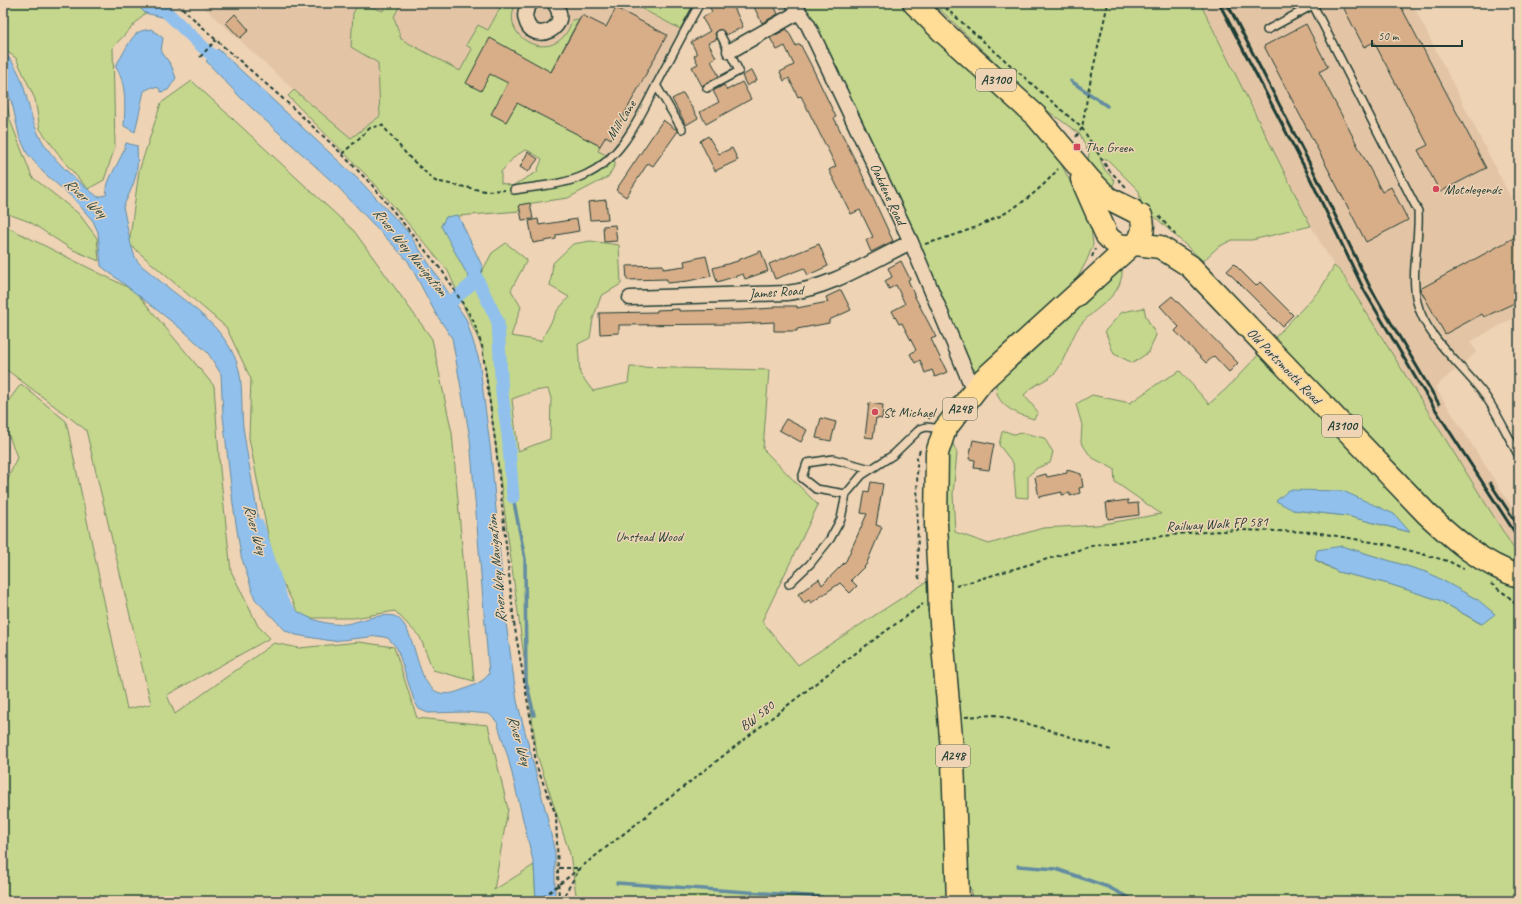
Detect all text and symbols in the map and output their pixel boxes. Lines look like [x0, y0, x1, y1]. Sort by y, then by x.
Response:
scale bar [1372, 22, 1462, 48]
text: 50 m [1378, 28, 1400, 44]
road number: A3100 [976, 69, 1016, 91]
street label: Mill Lane [602, 96, 640, 143]
place label: The Green [1085, 139, 1134, 156]
marker: The Green [1072, 142, 1082, 152]
street label: Oakdene Road [866, 161, 911, 230]
water label: River Wey [60, 174, 112, 224]
place label: Motolegends [1444, 181, 1503, 198]
marker: Motolegends [1431, 184, 1441, 194]
water label: River Wey Navigation [369, 204, 452, 301]
street label: James Road [747, 281, 806, 302]
street label: Old Portsmouth Road [1243, 324, 1326, 410]
road number: A248 [943, 398, 977, 420]
place label: St Michael [883, 404, 937, 421]
marker: St Michael [870, 407, 880, 417]
road number: A3100 [1322, 415, 1362, 437]
water label: River Wey [239, 502, 272, 559]
water label: River Wey Navigation [483, 513, 511, 624]
street label: Railway Walk FP 581 [1166, 513, 1269, 535]
park label: Unstead Wood [616, 528, 685, 545]
street label: BW 580 [736, 696, 779, 735]
water label: River Wey [503, 713, 536, 770]
road number: A248 [936, 745, 970, 767]

